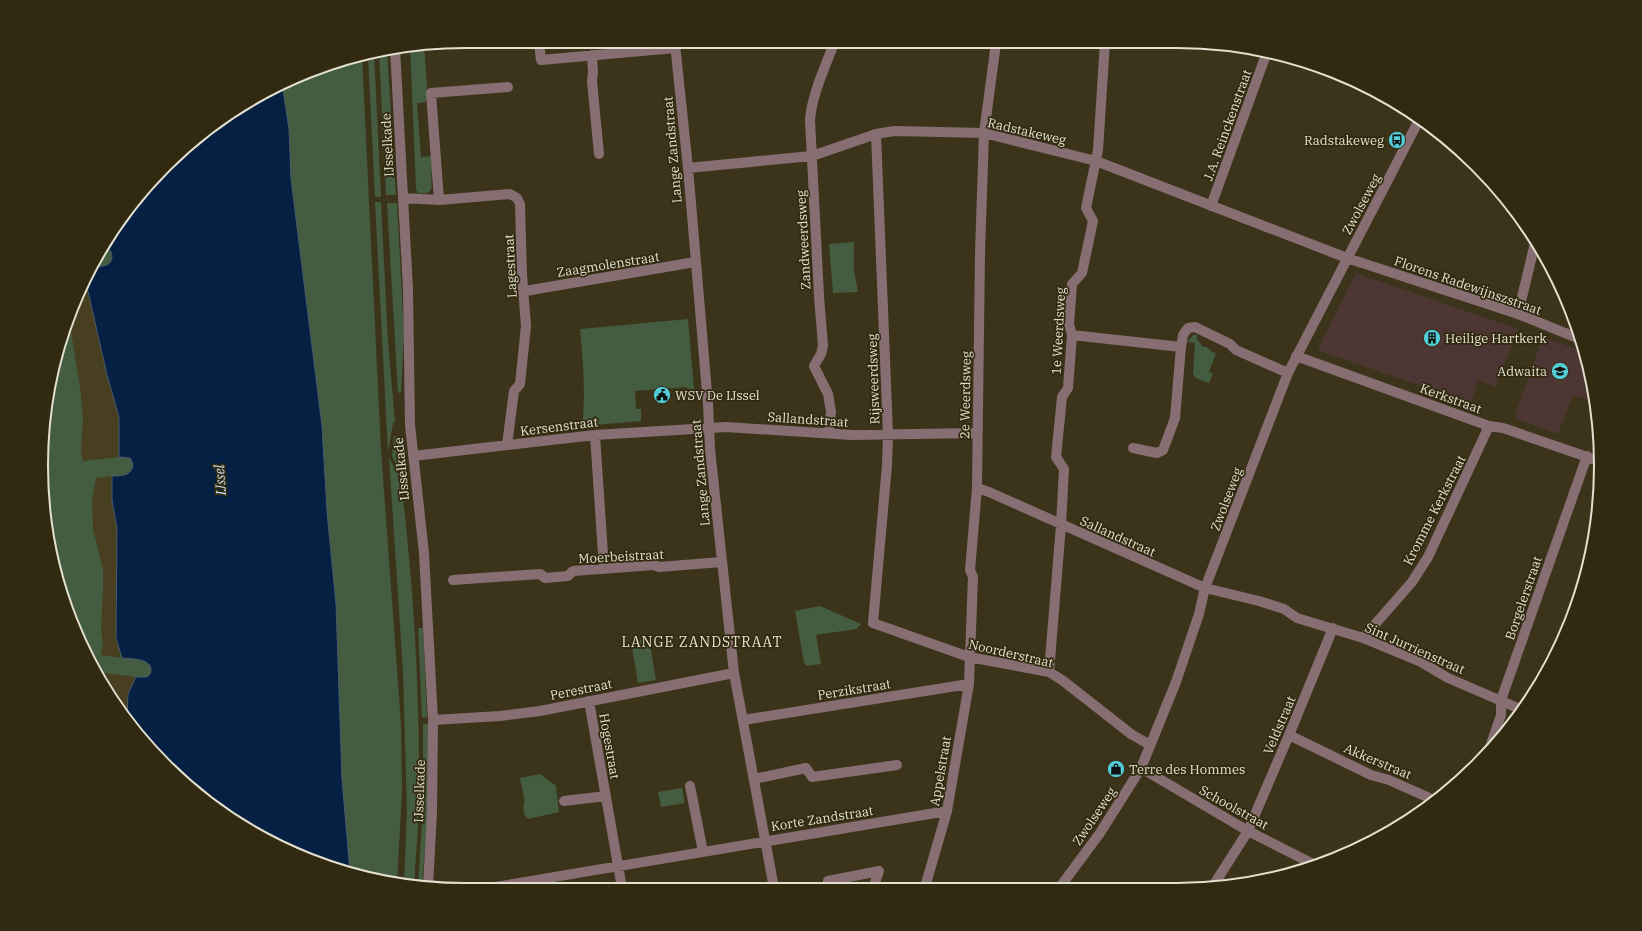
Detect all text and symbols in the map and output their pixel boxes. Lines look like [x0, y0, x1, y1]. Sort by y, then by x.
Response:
street label: J.A. Reinckenstraat [1199, 67, 1256, 183]
street label: Lange Zandstraat [659, 96, 686, 204]
street label: IJsselkade [377, 113, 398, 177]
street label: Radstakeweg [986, 114, 1068, 149]
bus stop icon: Radstakeweg [1387, 130, 1407, 150]
place label: Radstakeweg [1304, 132, 1384, 149]
street label: Zwolseweg [1338, 171, 1385, 238]
street label: Zandweerdsweg [792, 190, 815, 290]
street label: Lagestraat [500, 233, 521, 298]
street label: Zaagmolenstraat [556, 248, 661, 281]
street label: Florens Radewijnszstraat [1392, 252, 1544, 319]
street label: 1e Weerdsweg [1048, 287, 1069, 375]
building icon: Heilige Hartkerk [1422, 328, 1442, 348]
place label: Heilige Hartkerk [1445, 330, 1547, 347]
street label: Rijsweerdsweg [863, 333, 884, 425]
street label: 2e Weerdsweg [956, 351, 975, 439]
school or university icon: Adwaita [1550, 361, 1570, 381]
place label: Adwaita [1497, 363, 1547, 380]
street label: Kerkstraat [1418, 379, 1484, 418]
public building icon: WSV De IJssel [652, 385, 672, 405]
place label: WSV De IJssel [675, 387, 760, 404]
street label: Sallandstraat [767, 408, 849, 431]
street label: Kersenstraat [519, 413, 599, 440]
street label: Lange Zandstraat [687, 419, 714, 527]
street label: IJsselkade [390, 436, 413, 501]
street label: Kromme Kerkstraat [1399, 452, 1470, 568]
water label: IJssel [210, 463, 230, 497]
street label: Zwolseweg [1207, 465, 1246, 533]
street label: Sallandstraat [1077, 512, 1159, 561]
street label: Moerbeistraat [578, 546, 665, 567]
street label: Borgelerstraat [1501, 554, 1546, 642]
street label: Sint Jurrienstraat [1362, 619, 1468, 678]
district label: LANGE ZANDSTRAAT [621, 633, 783, 651]
street label: Noorderstraat [967, 635, 1055, 672]
street label: Perestraat [549, 675, 614, 704]
street label: Perzikstraat [816, 675, 892, 704]
street label: Veldstraat [1260, 693, 1300, 757]
street label: Hogestraat [595, 712, 624, 781]
street label: Appelstraat [926, 734, 955, 808]
street label: Akkerstraat [1341, 740, 1415, 783]
street label: IJsselkade [410, 759, 429, 823]
shop icon: Terre des Hommes [1106, 759, 1126, 779]
place label: Terre des Hommes [1129, 761, 1245, 778]
street label: Schoolstraat [1196, 781, 1272, 834]
street label: Zwolseweg [1069, 784, 1120, 849]
street label: Korte Zandstraat [770, 802, 875, 835]

